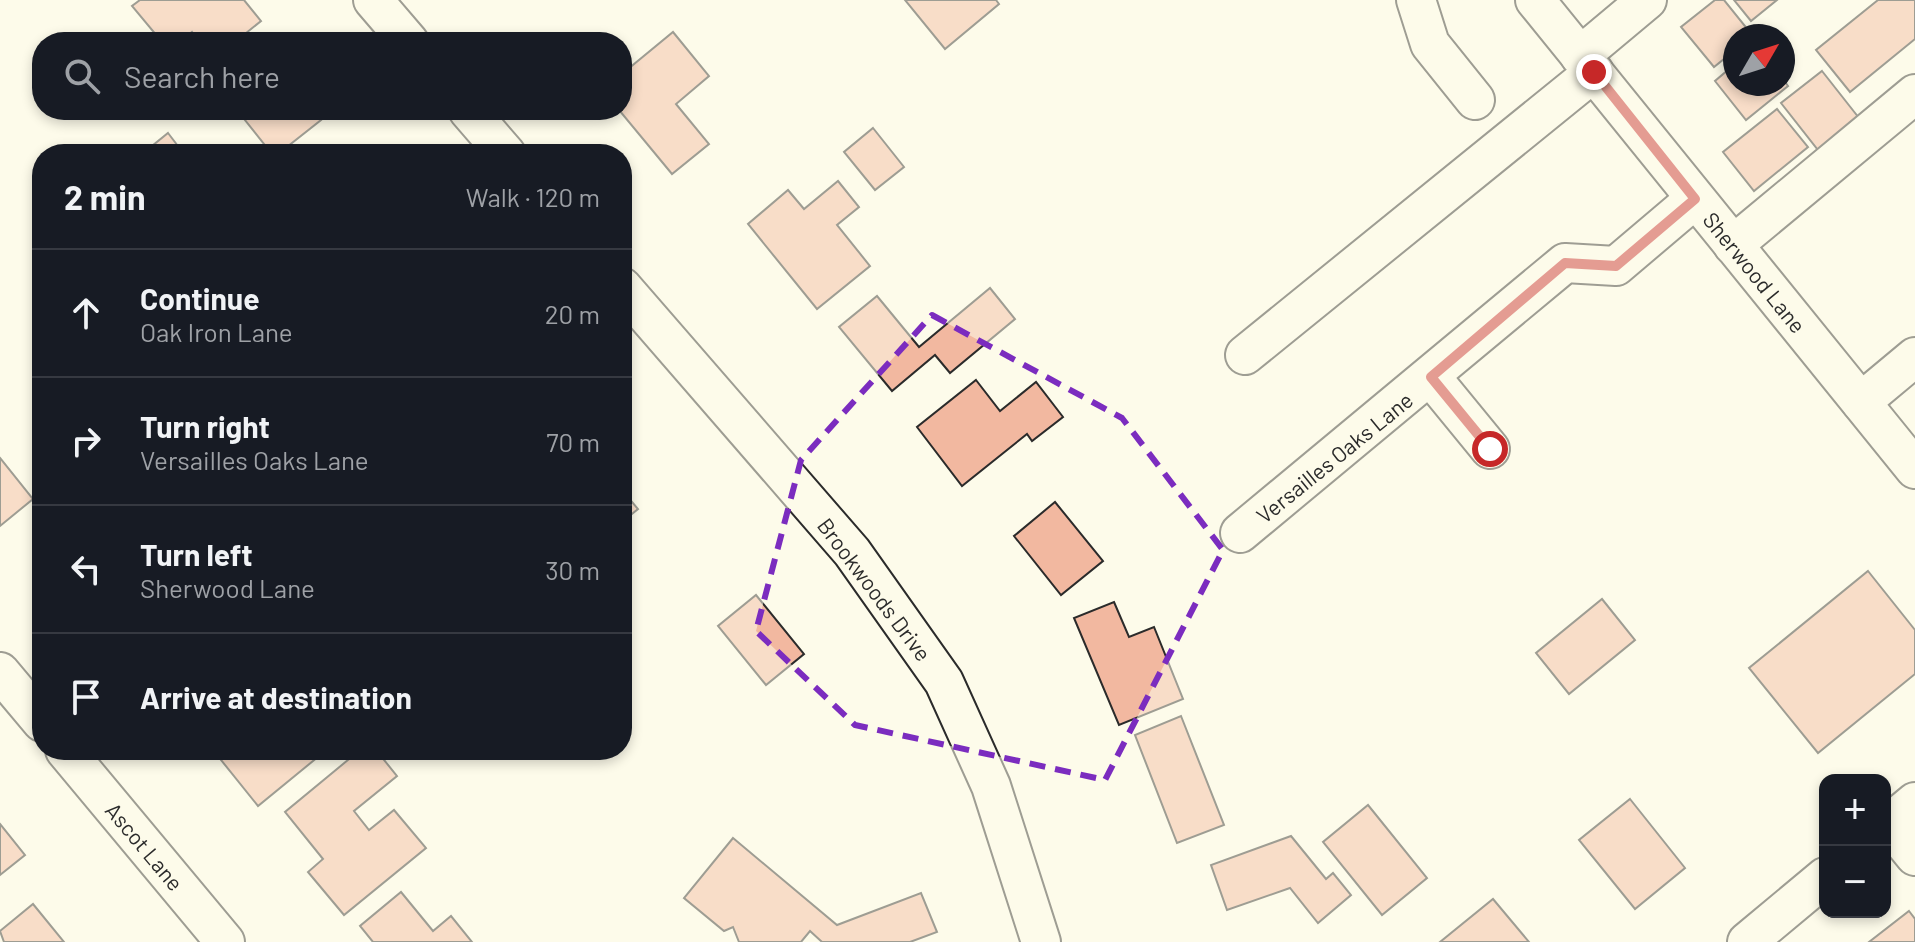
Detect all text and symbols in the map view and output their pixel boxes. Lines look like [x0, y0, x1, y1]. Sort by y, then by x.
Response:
north arrow [1723, 24, 1795, 96]
search box [32, 32, 632, 120]
icon: search [60, 54, 104, 98]
route end [1576, 54, 1612, 90]
text: Search here [124, 58, 280, 94]
text: 2 min [64, 176, 146, 217]
text: Walk · 120 m [466, 181, 600, 212]
street label: Sherwood Lane [1698, 206, 1812, 338]
text: Continue [140, 280, 260, 316]
icon: ahead [64, 291, 108, 335]
text: 20 m [545, 298, 600, 329]
text: Oak Iron Lane [140, 316, 293, 347]
street label: Versailles Oaks Lane [1251, 386, 1417, 528]
text: Turn right [140, 408, 270, 444]
icon: right [64, 419, 108, 463]
text: 70 m [546, 426, 600, 457]
route start [1472, 431, 1508, 467]
text: Versailles Oaks Lane [140, 444, 369, 475]
street label: Brookwoods Drive [813, 512, 937, 666]
text: Turn left [140, 536, 253, 572]
icon: left [64, 547, 108, 591]
text: 30 m [545, 554, 600, 585]
text: Sherwood Lane [140, 572, 315, 603]
icon: arrive [64, 675, 108, 719]
text: Arrive at destination [140, 679, 412, 715]
map controls [1819, 774, 1891, 918]
button: + [1819, 774, 1891, 846]
street label: Ascot Lane [101, 797, 189, 895]
button: − [1819, 846, 1891, 918]

